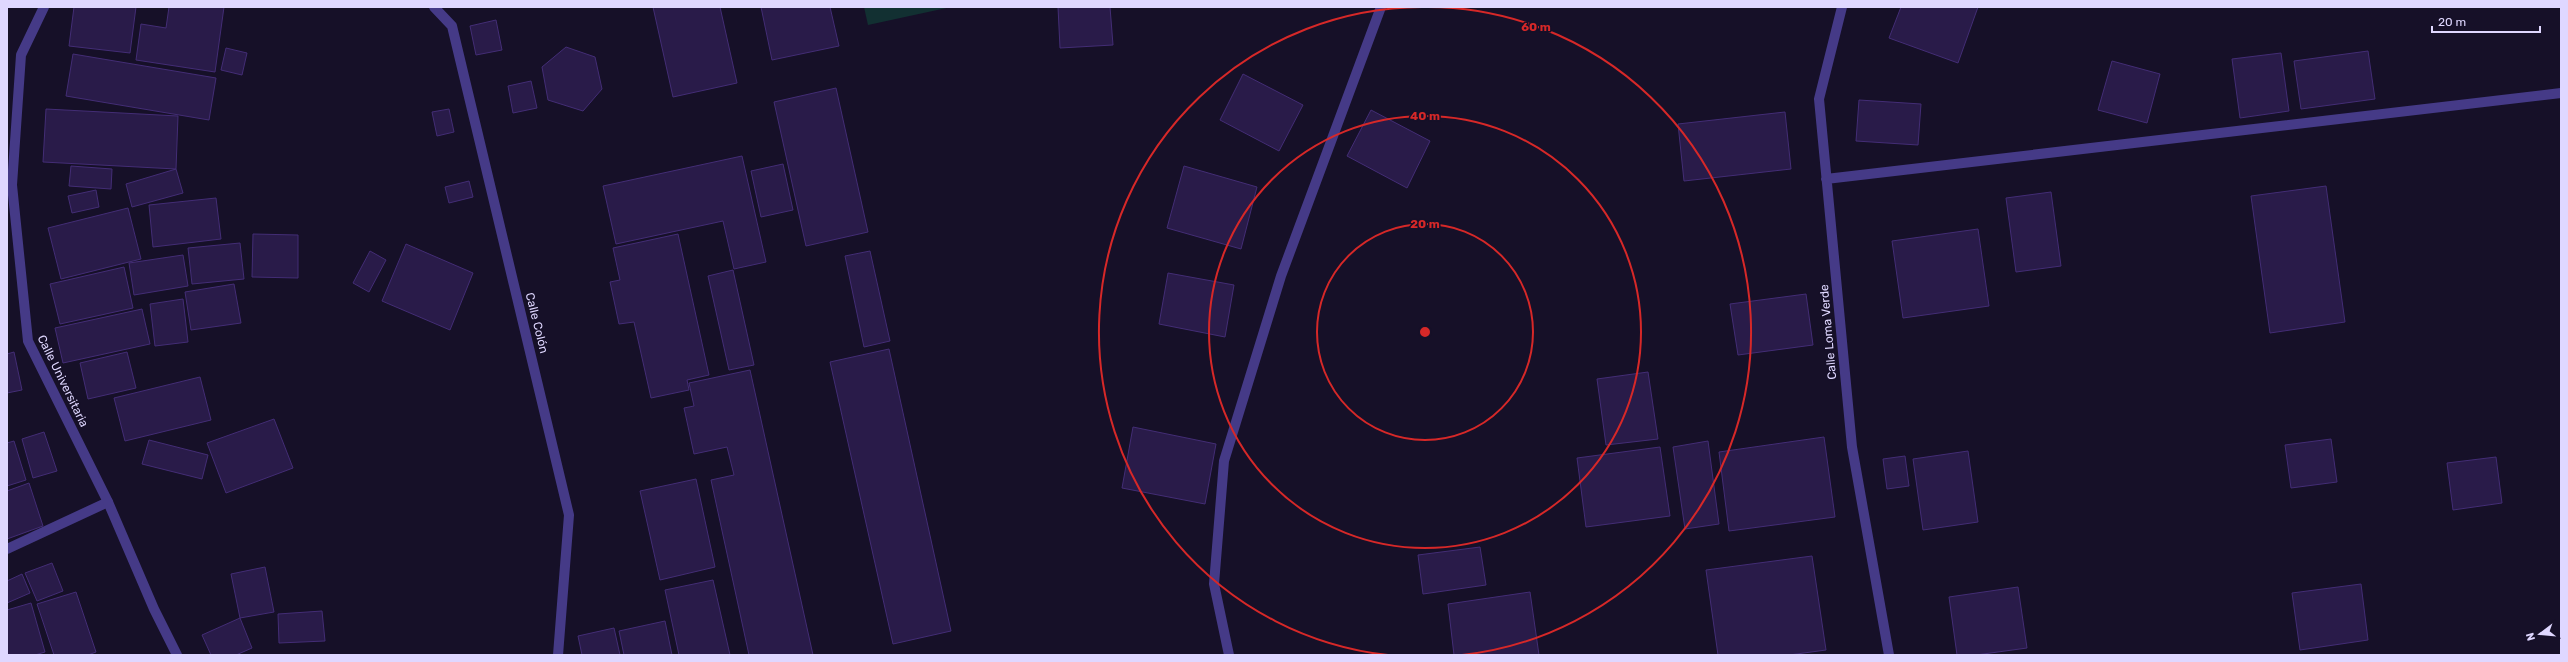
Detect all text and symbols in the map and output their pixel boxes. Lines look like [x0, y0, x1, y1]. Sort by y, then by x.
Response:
scale bar [2432, 8, 2540, 34]
text: 20 m [2438, 15, 2466, 29]
text: 60 m [1521, 20, 1551, 34]
text: 40 m [1410, 109, 1440, 123]
text: 20 m [1410, 217, 1440, 231]
street label: Calle Loma Verde [1817, 283, 1839, 380]
street label: Calle Colón [523, 291, 551, 355]
centre of rings [1418, 325, 1432, 339]
street label: Calle Universitaria [35, 333, 91, 429]
north arrow [2520, 614, 2560, 654]
text: N [2524, 631, 2538, 642]

